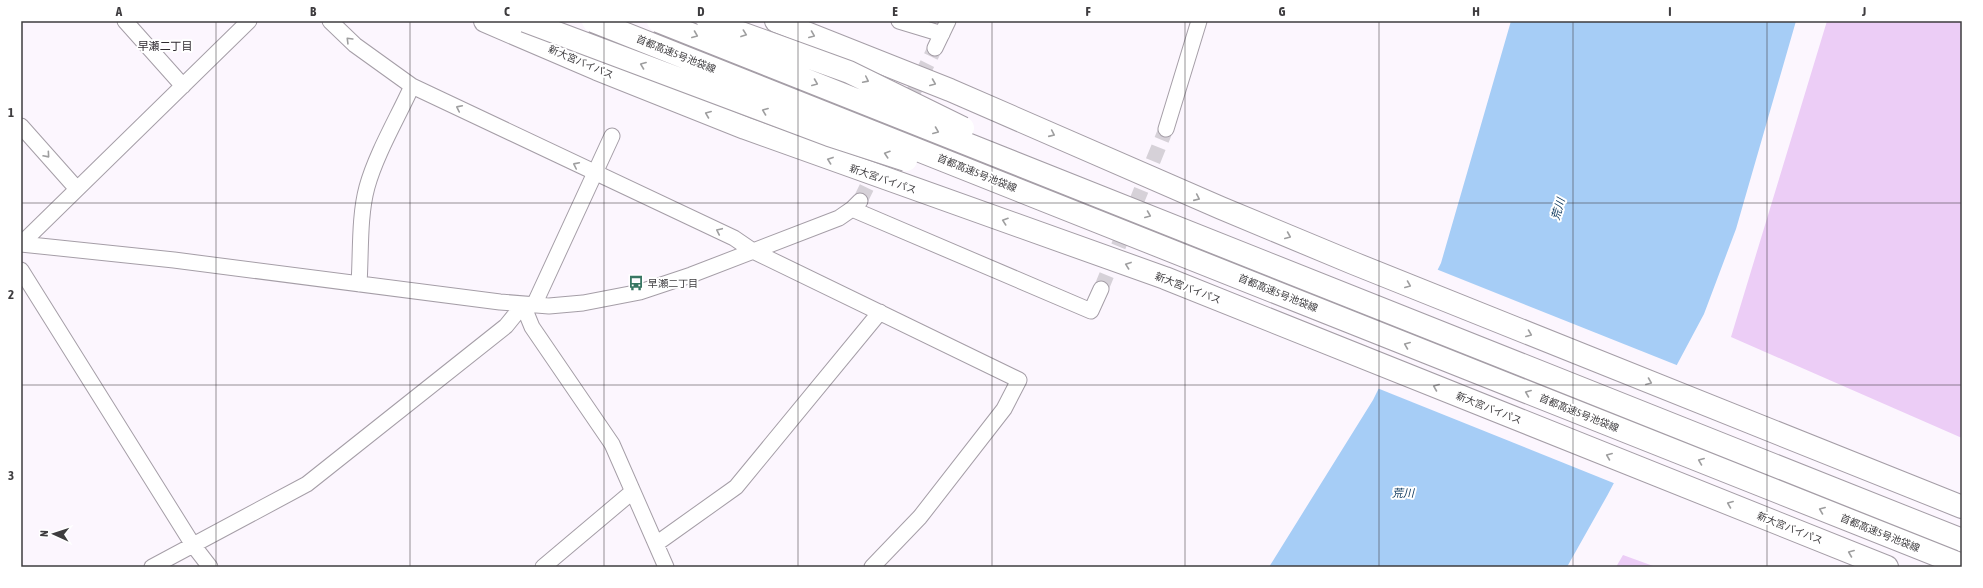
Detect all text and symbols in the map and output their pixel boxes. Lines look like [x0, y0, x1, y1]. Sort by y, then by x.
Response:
text: A [115, 4, 123, 19]
text: B [310, 4, 317, 19]
text: C [504, 4, 510, 19]
text: D [697, 4, 705, 19]
text: E [892, 4, 898, 19]
text: F [1085, 4, 1091, 19]
text: G [1279, 4, 1286, 19]
text: H [1472, 4, 1480, 19]
text: I [1668, 4, 1672, 19]
text: J [1861, 4, 1866, 19]
one-way arrow [741, 30, 748, 38]
one-way arrow [691, 31, 698, 39]
one-way arrow [808, 31, 815, 39]
street label: 首都高速5号池袋線 [635, 33, 717, 75]
one-way arrow [346, 37, 354, 45]
district label: 早瀬二丁目 [138, 40, 193, 52]
street label: 新大宮バイパス [547, 43, 615, 81]
one-way arrow [640, 62, 647, 70]
one-way arrow [862, 75, 869, 83]
one-way arrow [928, 78, 936, 86]
one-way arrow [812, 79, 819, 87]
text: 1 [8, 105, 14, 120]
one-way arrow [455, 106, 463, 113]
one-way arrow [761, 107, 768, 115]
one-way arrow [705, 110, 712, 118]
one-way arrow [933, 127, 940, 135]
one-way arrow [1048, 130, 1055, 138]
one-way arrow [42, 150, 49, 158]
one-way arrow [884, 150, 891, 159]
street label: 首都高速5号池袋線 [936, 152, 1018, 194]
one-way arrow [827, 156, 834, 164]
one-way arrow [573, 162, 580, 170]
street label: 新大宮バイパス [848, 162, 918, 196]
one-way arrow [1192, 193, 1200, 201]
water label: 荒川 [1549, 196, 1567, 221]
one-way arrow [1145, 211, 1152, 219]
one-way arrow [1002, 218, 1009, 226]
one-way arrow [716, 228, 724, 236]
one-way arrow [1284, 231, 1291, 239]
one-way arrow [1125, 261, 1132, 269]
street label: 新大宮バイパス [1153, 270, 1223, 306]
street label: 首都高速5号池袋線 [1237, 272, 1319, 314]
bus stop icon: 早瀬二丁目 [627, 274, 645, 292]
place label: 早瀬二丁目 [648, 278, 698, 289]
one-way arrow [1405, 281, 1412, 289]
text: 2 [8, 287, 14, 302]
one-way arrow [1525, 329, 1532, 337]
one-way arrow [1404, 341, 1411, 349]
one-way arrow [1646, 378, 1653, 386]
one-way arrow [1433, 384, 1441, 392]
one-way arrow [1525, 389, 1532, 397]
street label: 新大宮バイパス [1455, 390, 1523, 426]
street label: 首都高速5号池袋線 [1538, 392, 1620, 434]
one-way arrow [1606, 453, 1614, 461]
one-way arrow [1697, 458, 1704, 466]
text: 3 [8, 468, 14, 483]
water label: 荒川 [1392, 487, 1415, 499]
one-way arrow [1726, 501, 1733, 509]
one-way arrow [1818, 506, 1825, 514]
street label: 新大宮バイパス [1756, 510, 1824, 546]
street label: 首都高速5号池袋線 [1839, 512, 1921, 554]
north arrow [34, 514, 74, 554]
text: N [38, 530, 50, 537]
one-way arrow [1847, 549, 1854, 557]

